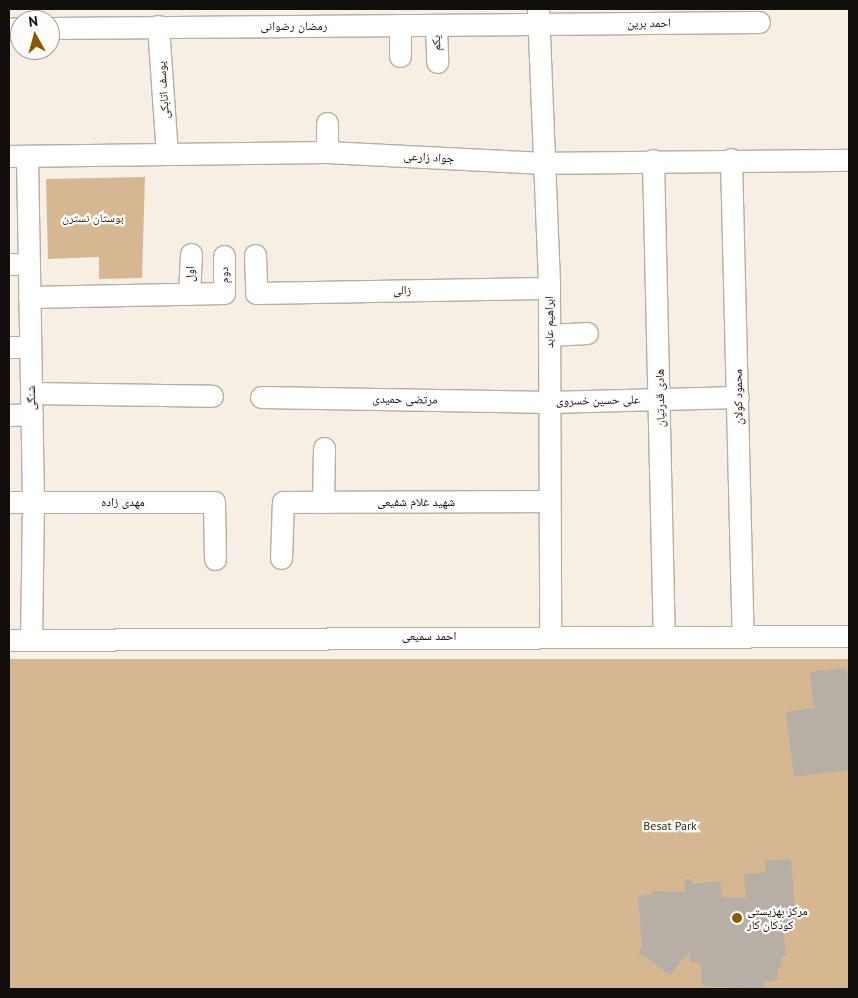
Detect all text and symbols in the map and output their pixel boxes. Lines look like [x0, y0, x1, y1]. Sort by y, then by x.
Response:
north arrow [10, 10, 60, 60]
text: N [28, 12, 39, 31]
street label: احمد برین [627, 15, 671, 31]
street label: رمضان رضوانی [261, 19, 327, 33]
street label: یکم [429, 35, 443, 51]
street label: یوسف اتابکی [154, 61, 172, 119]
street label: جواد زارعی [403, 148, 455, 166]
park label: بوستان نسترن [62, 211, 124, 225]
street label: اول [183, 266, 197, 282]
street label: دوم [217, 267, 231, 283]
street label: زالی [393, 283, 411, 297]
street label: ابراهیم عابد [542, 296, 556, 348]
street label: هادی قدرتیان [652, 369, 668, 427]
street label: محمود کولان [730, 369, 746, 425]
street label: شنگی [24, 385, 38, 411]
street label: مرتضی حمیدی [372, 391, 438, 407]
street label: علی حسین خسروی [556, 392, 640, 408]
street label: مهدی زاده [101, 495, 145, 509]
street label: شهید غلام شفیعی [377, 495, 455, 509]
street label: احمد سمیعی [402, 629, 456, 643]
park label: Besat Park [643, 819, 697, 833]
place label: مرکز بهزیستی کودکان کار [747, 904, 808, 932]
marker: مرکز بهزیستی کودکان کار [731, 912, 743, 924]

